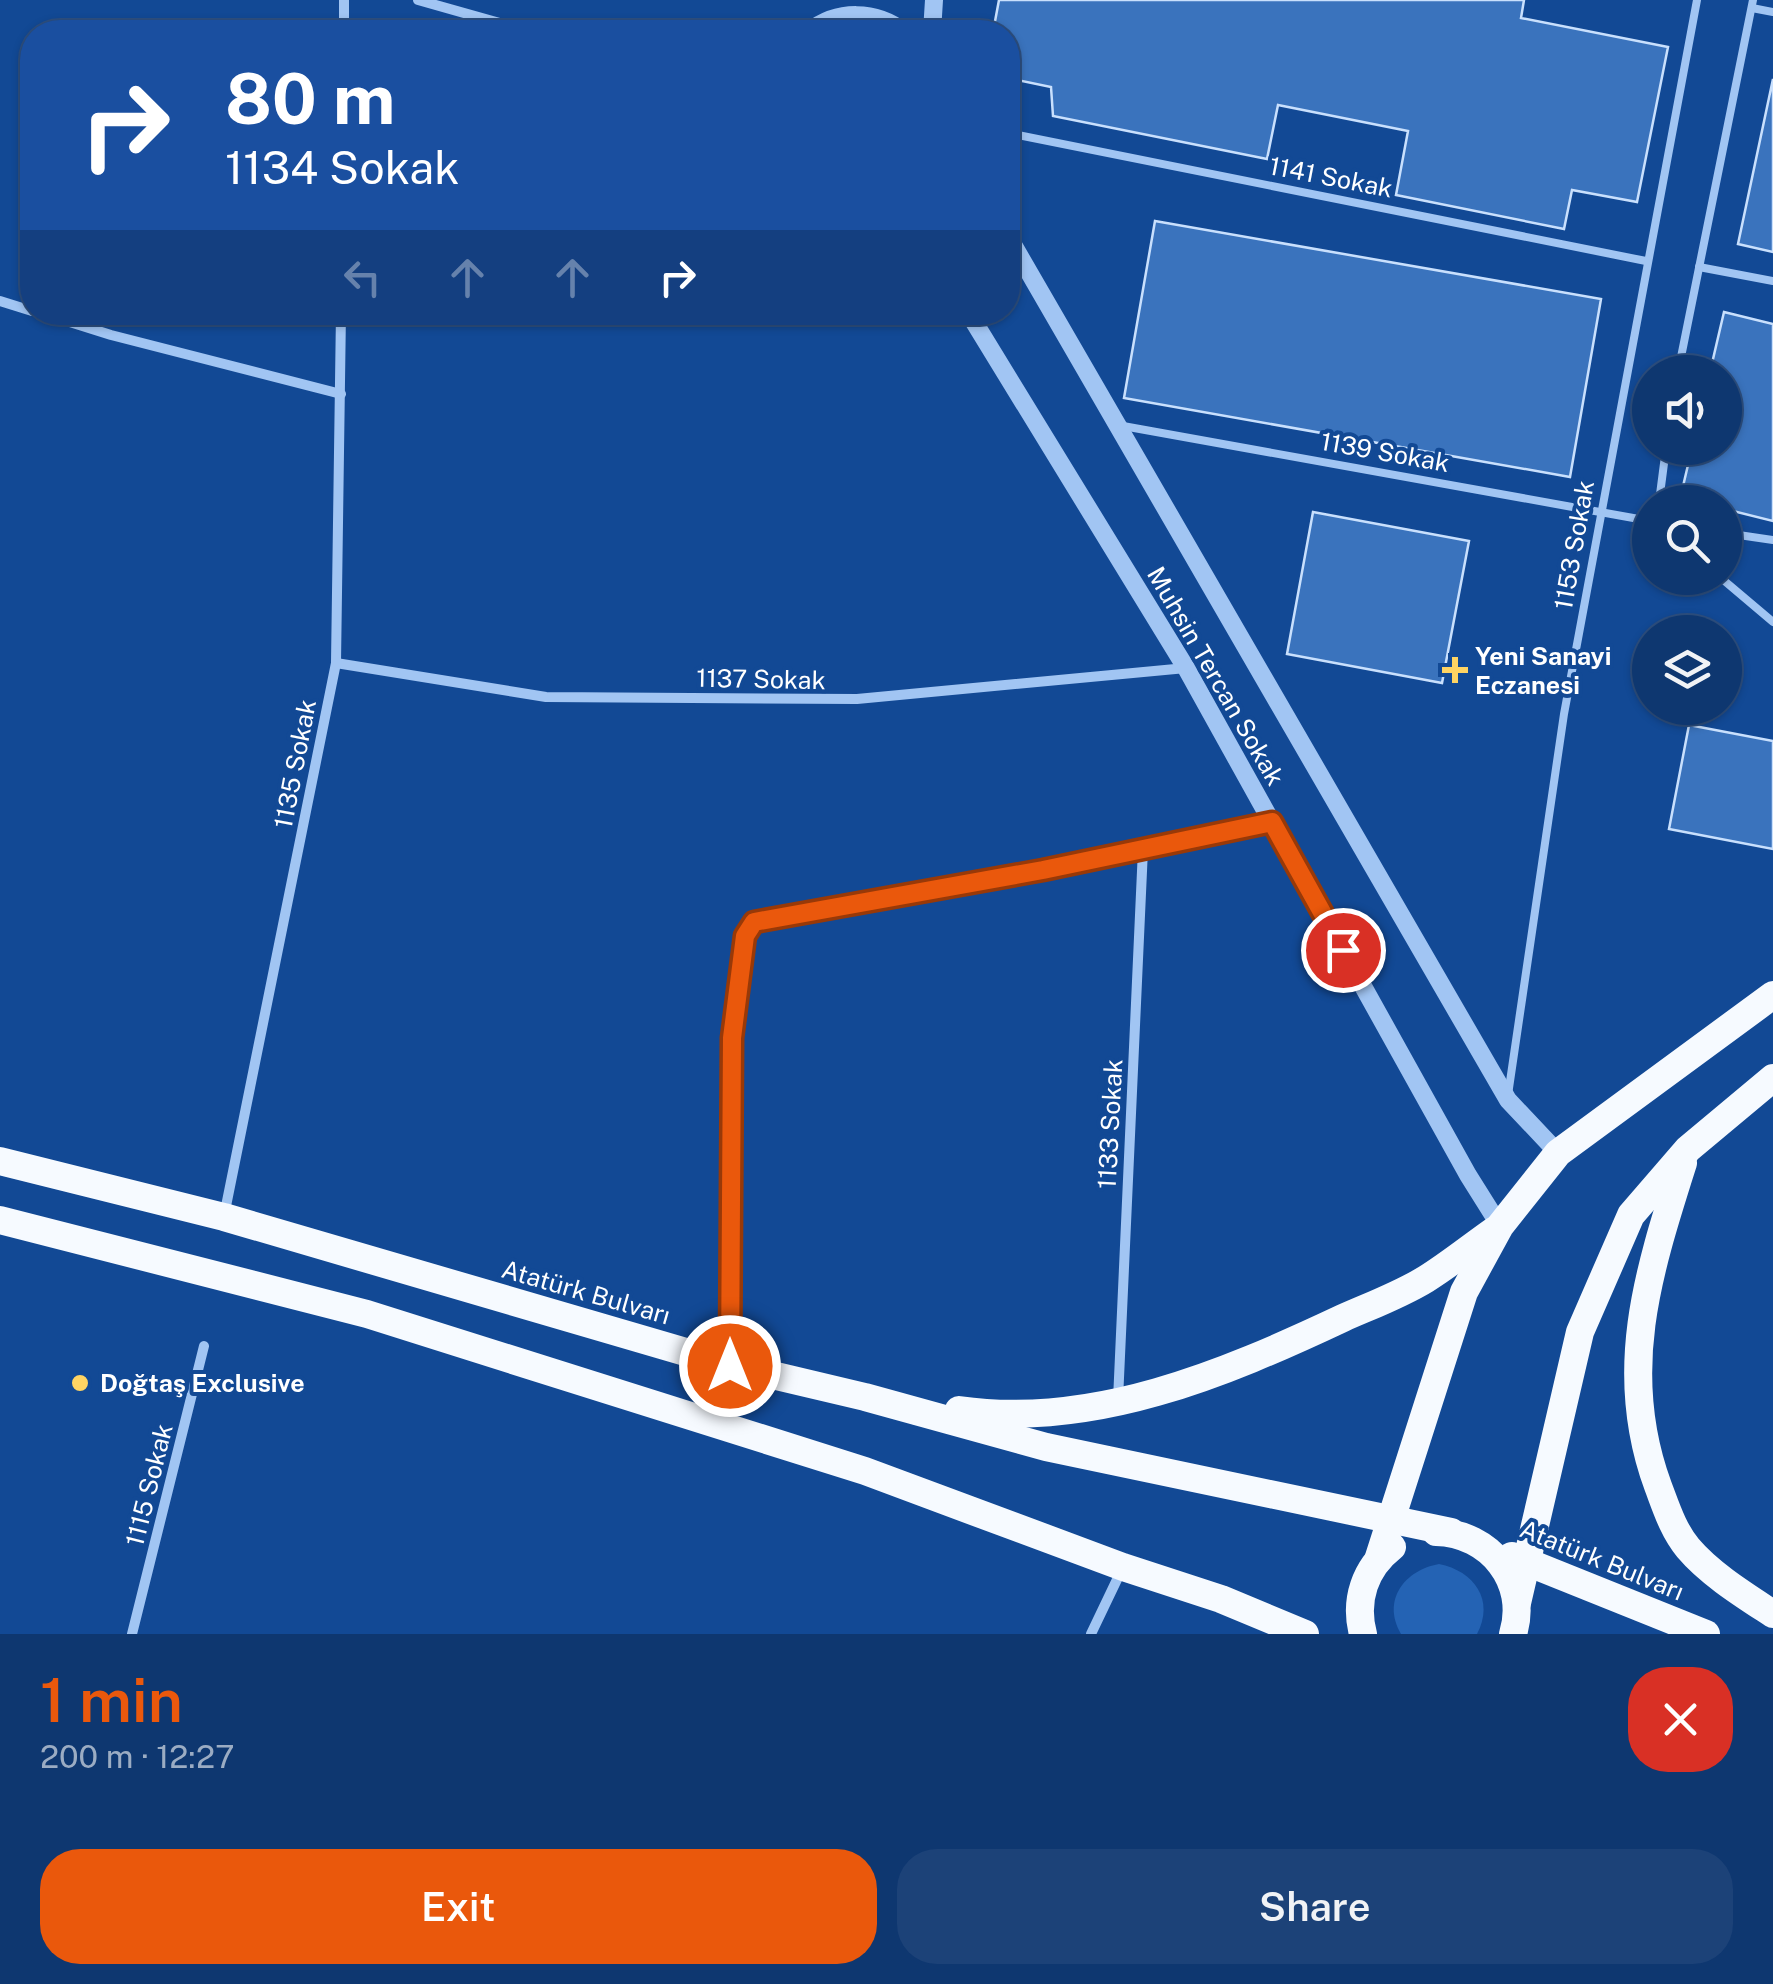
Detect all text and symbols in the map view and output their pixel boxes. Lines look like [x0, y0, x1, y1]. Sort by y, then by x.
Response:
text: 80 m [225, 57, 395, 140]
icon: right [60, 60, 190, 190]
text: 1134 Sokak [225, 141, 460, 194]
street label: 1141 Sokak [1267, 150, 1395, 204]
icon: left [335, 250, 390, 305]
icon: ahead [440, 250, 495, 305]
icon: ahead [545, 250, 600, 305]
icon: right [650, 250, 705, 305]
map controls [1632, 355, 1742, 725]
button: sound [1632, 355, 1742, 465]
street label: 1139 Sokak [1318, 426, 1452, 478]
street label: 1153 Sokak [1548, 478, 1600, 612]
button: search [1632, 485, 1742, 595]
street label: Muhsin Tercan Sokak [1141, 561, 1291, 791]
button: layers [1632, 615, 1742, 725]
place label: Yeni Sanayi Eczanesi [1475, 641, 1611, 700]
marker: Yeni Sanayi Eczanesi [1444, 659, 1466, 681]
street label: 1137 Sokak [696, 663, 826, 695]
street label: 1135 Sokak [268, 697, 322, 831]
pin [1301, 908, 1386, 993]
icon: arrive [1316, 923, 1371, 978]
street label: 1133 Sokak [1092, 1058, 1128, 1190]
street label: Atatürk Bulvarı [498, 1254, 674, 1330]
position arrow [678, 1314, 782, 1418]
place label: Doğtaş Exclusive [100, 1368, 305, 1398]
marker: Doğtaş Exclusive [69, 1372, 91, 1394]
street label: 1115 Sokak [119, 1421, 179, 1549]
street label: Atatürk Bulvarı [1516, 1514, 1688, 1606]
text: 1 min [40, 1665, 183, 1736]
button: close [1628, 1667, 1733, 1772]
text: 200 m · 12:27 [40, 1738, 234, 1775]
button: Exit [40, 1849, 877, 1964]
button: Share [897, 1849, 1733, 1964]

